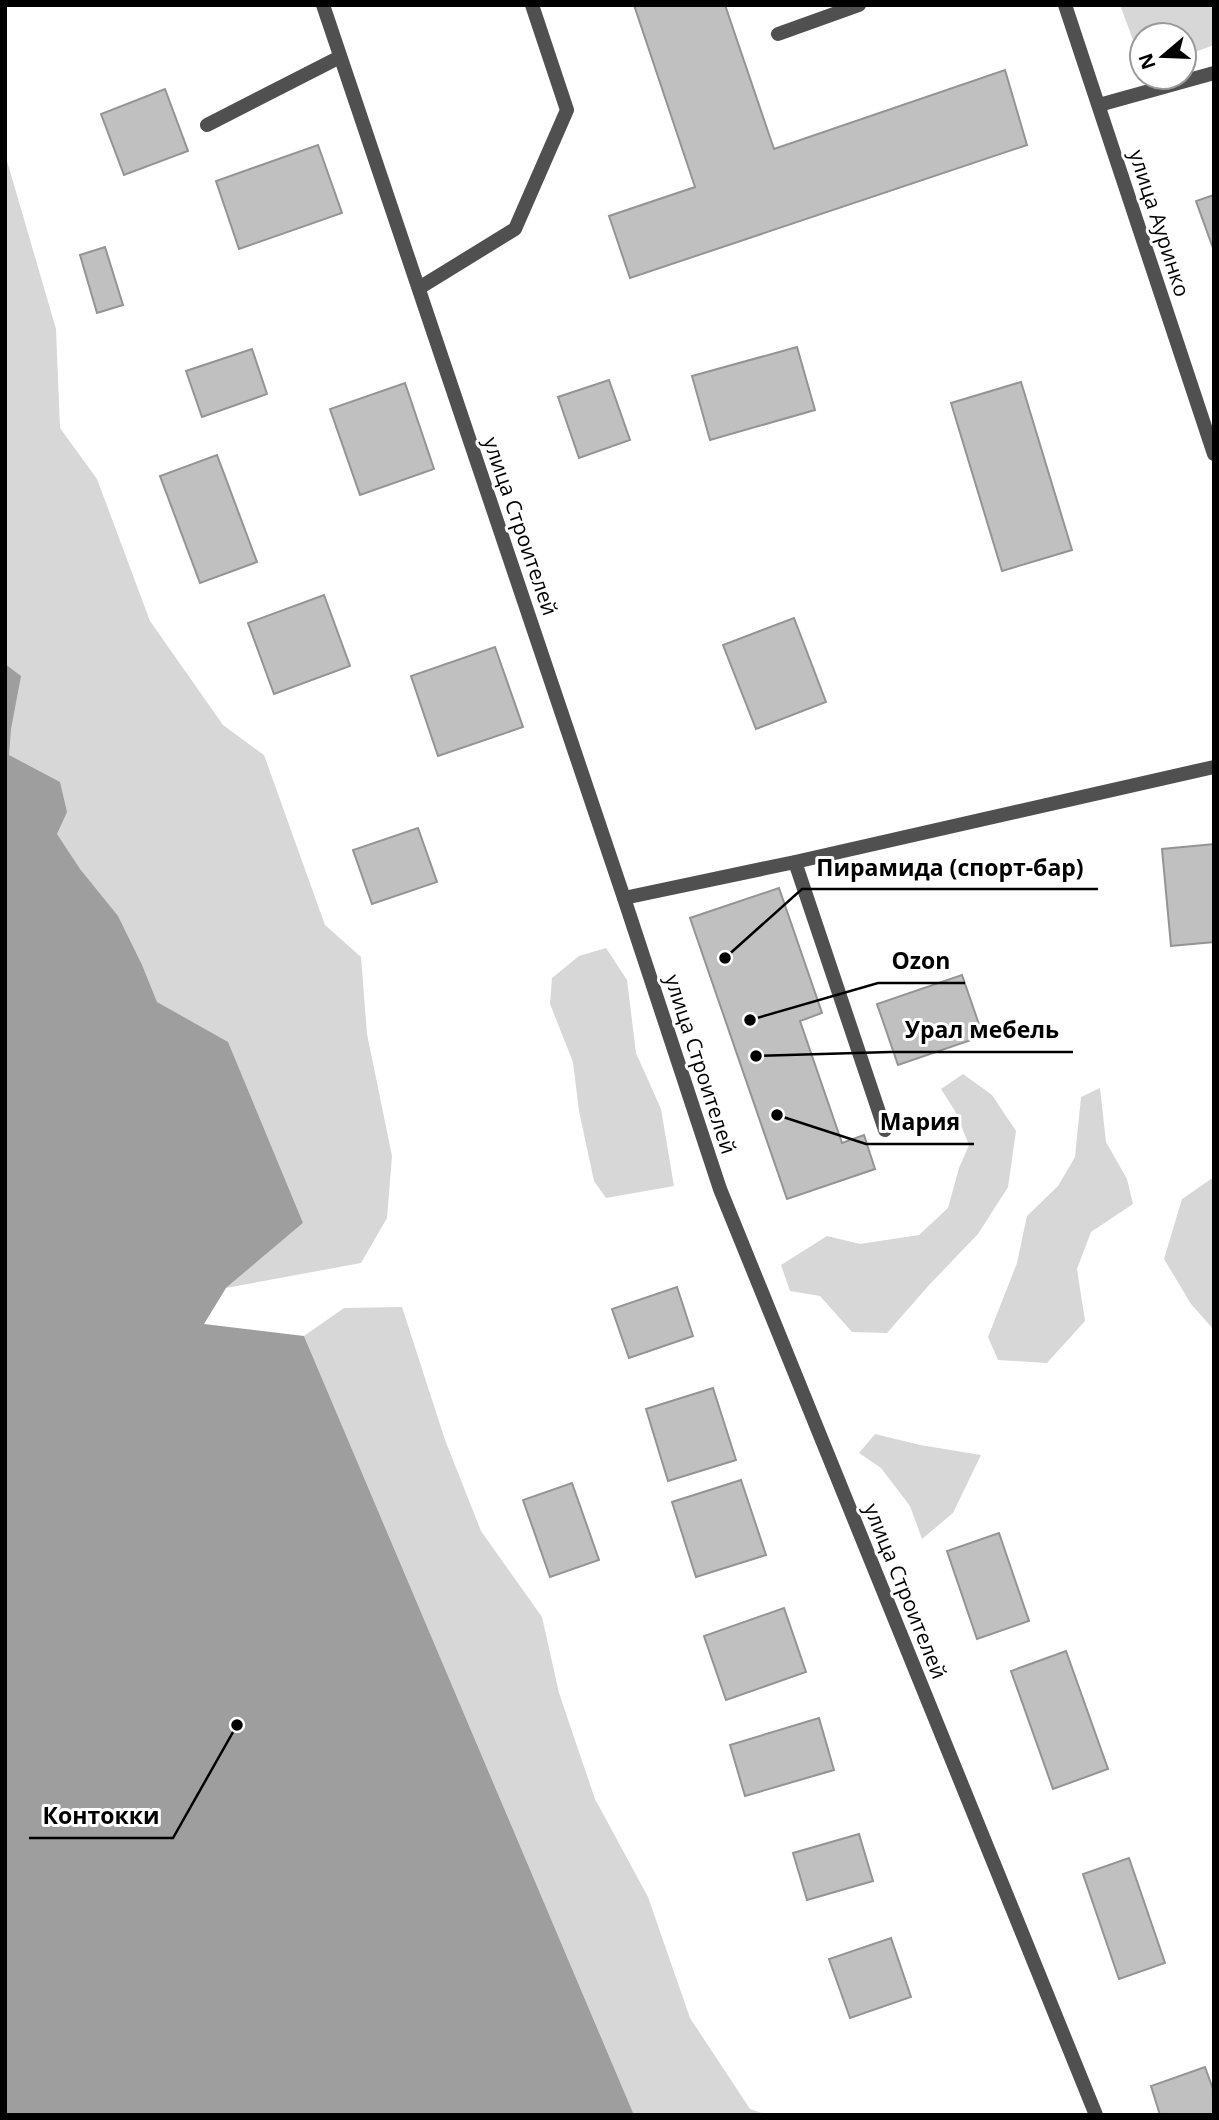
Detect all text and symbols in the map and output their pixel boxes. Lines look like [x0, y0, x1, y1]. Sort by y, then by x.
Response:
north arrow [1128, 21, 1198, 91]
text: N [1132, 50, 1162, 73]
street label: улица Ауринко [1123, 146, 1197, 300]
street label: улица Строителей [477, 433, 565, 619]
callout: Пирамида (спорт-бар) [802, 845, 1098, 889]
text: Пирамида (спорт-бар) [816, 851, 1084, 883]
callout: Ozon [878, 939, 965, 983]
text: Ozon [892, 944, 950, 976]
street label: улица Строителей [659, 971, 743, 1157]
callout: Урал мебель [890, 1008, 1073, 1052]
text: Урал мебель [905, 1013, 1059, 1045]
callout: Мария [866, 1100, 974, 1144]
text: Мария [880, 1105, 960, 1137]
street label: улица Строителей [858, 1499, 954, 1683]
callout: Контокки [29, 1794, 173, 1838]
text: Контокки [43, 1799, 159, 1831]

